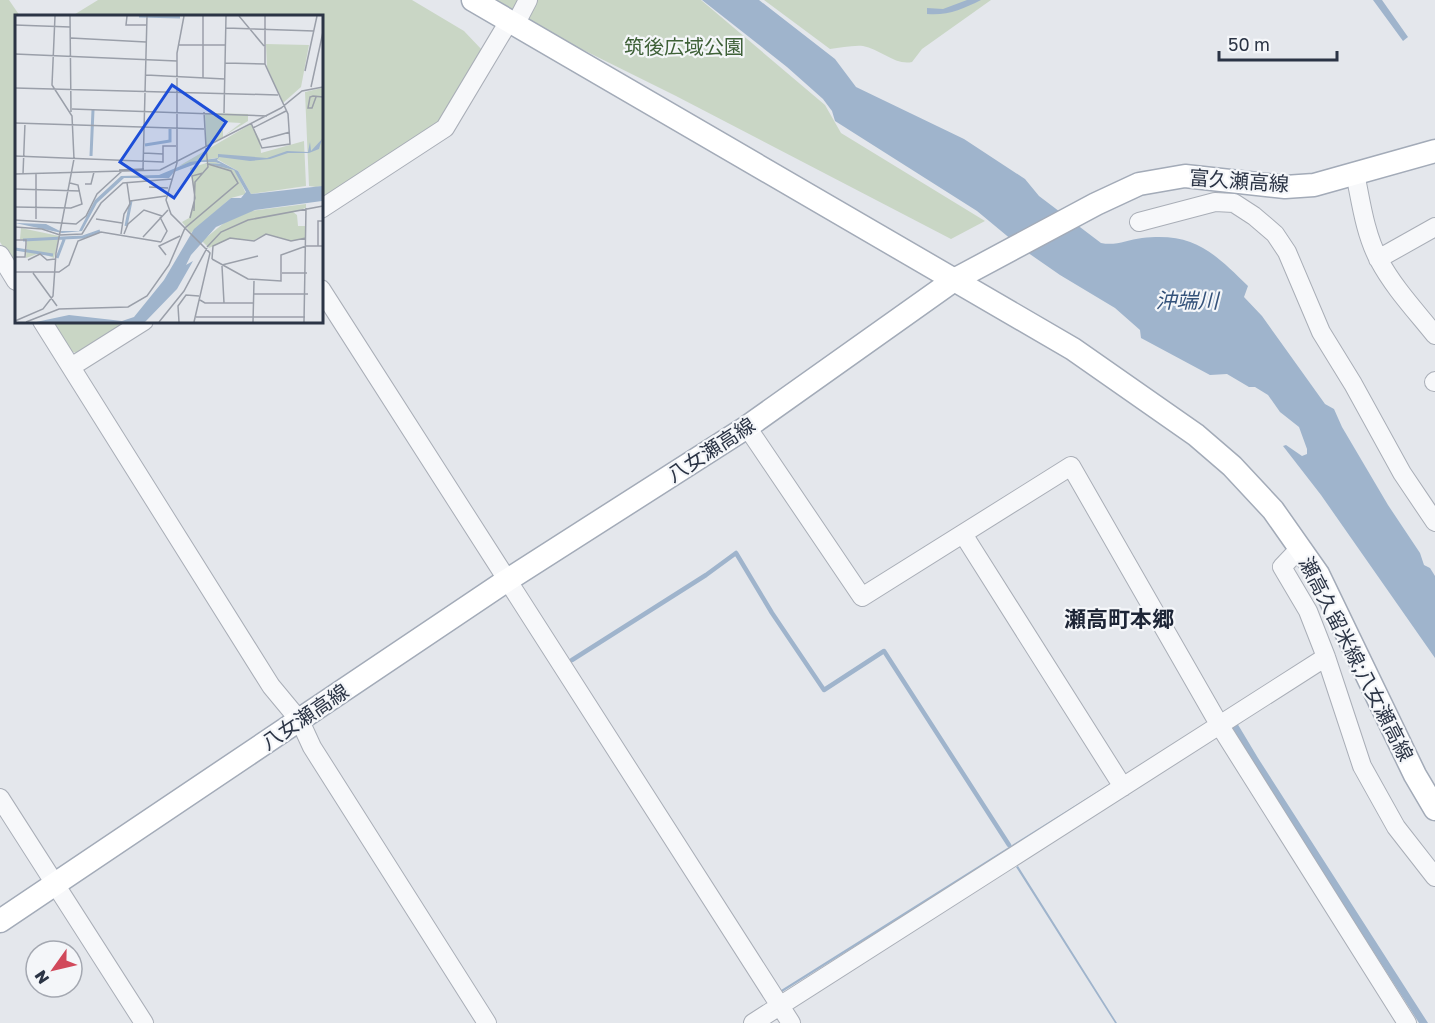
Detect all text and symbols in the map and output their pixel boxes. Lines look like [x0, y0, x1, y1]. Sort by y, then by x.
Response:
inset map [15, 15, 322, 322]
scale bar [1219, 24, 1338, 62]
text: 50 m [1228, 33, 1270, 55]
park label: 筑後広域公園 [624, 34, 744, 58]
street label: 富久瀬高線 [1188, 165, 1290, 195]
water label: 沖端川 [1156, 287, 1220, 313]
street label: 八女瀬高線 [662, 412, 759, 486]
street label: 瀬高久留米線;八女瀬高線 [1295, 552, 1419, 765]
district label: 瀬高町本郷 [1064, 605, 1174, 632]
street label: 八女瀬高線 [256, 678, 353, 754]
north arrow [24, 939, 84, 999]
text: N [30, 967, 53, 988]

